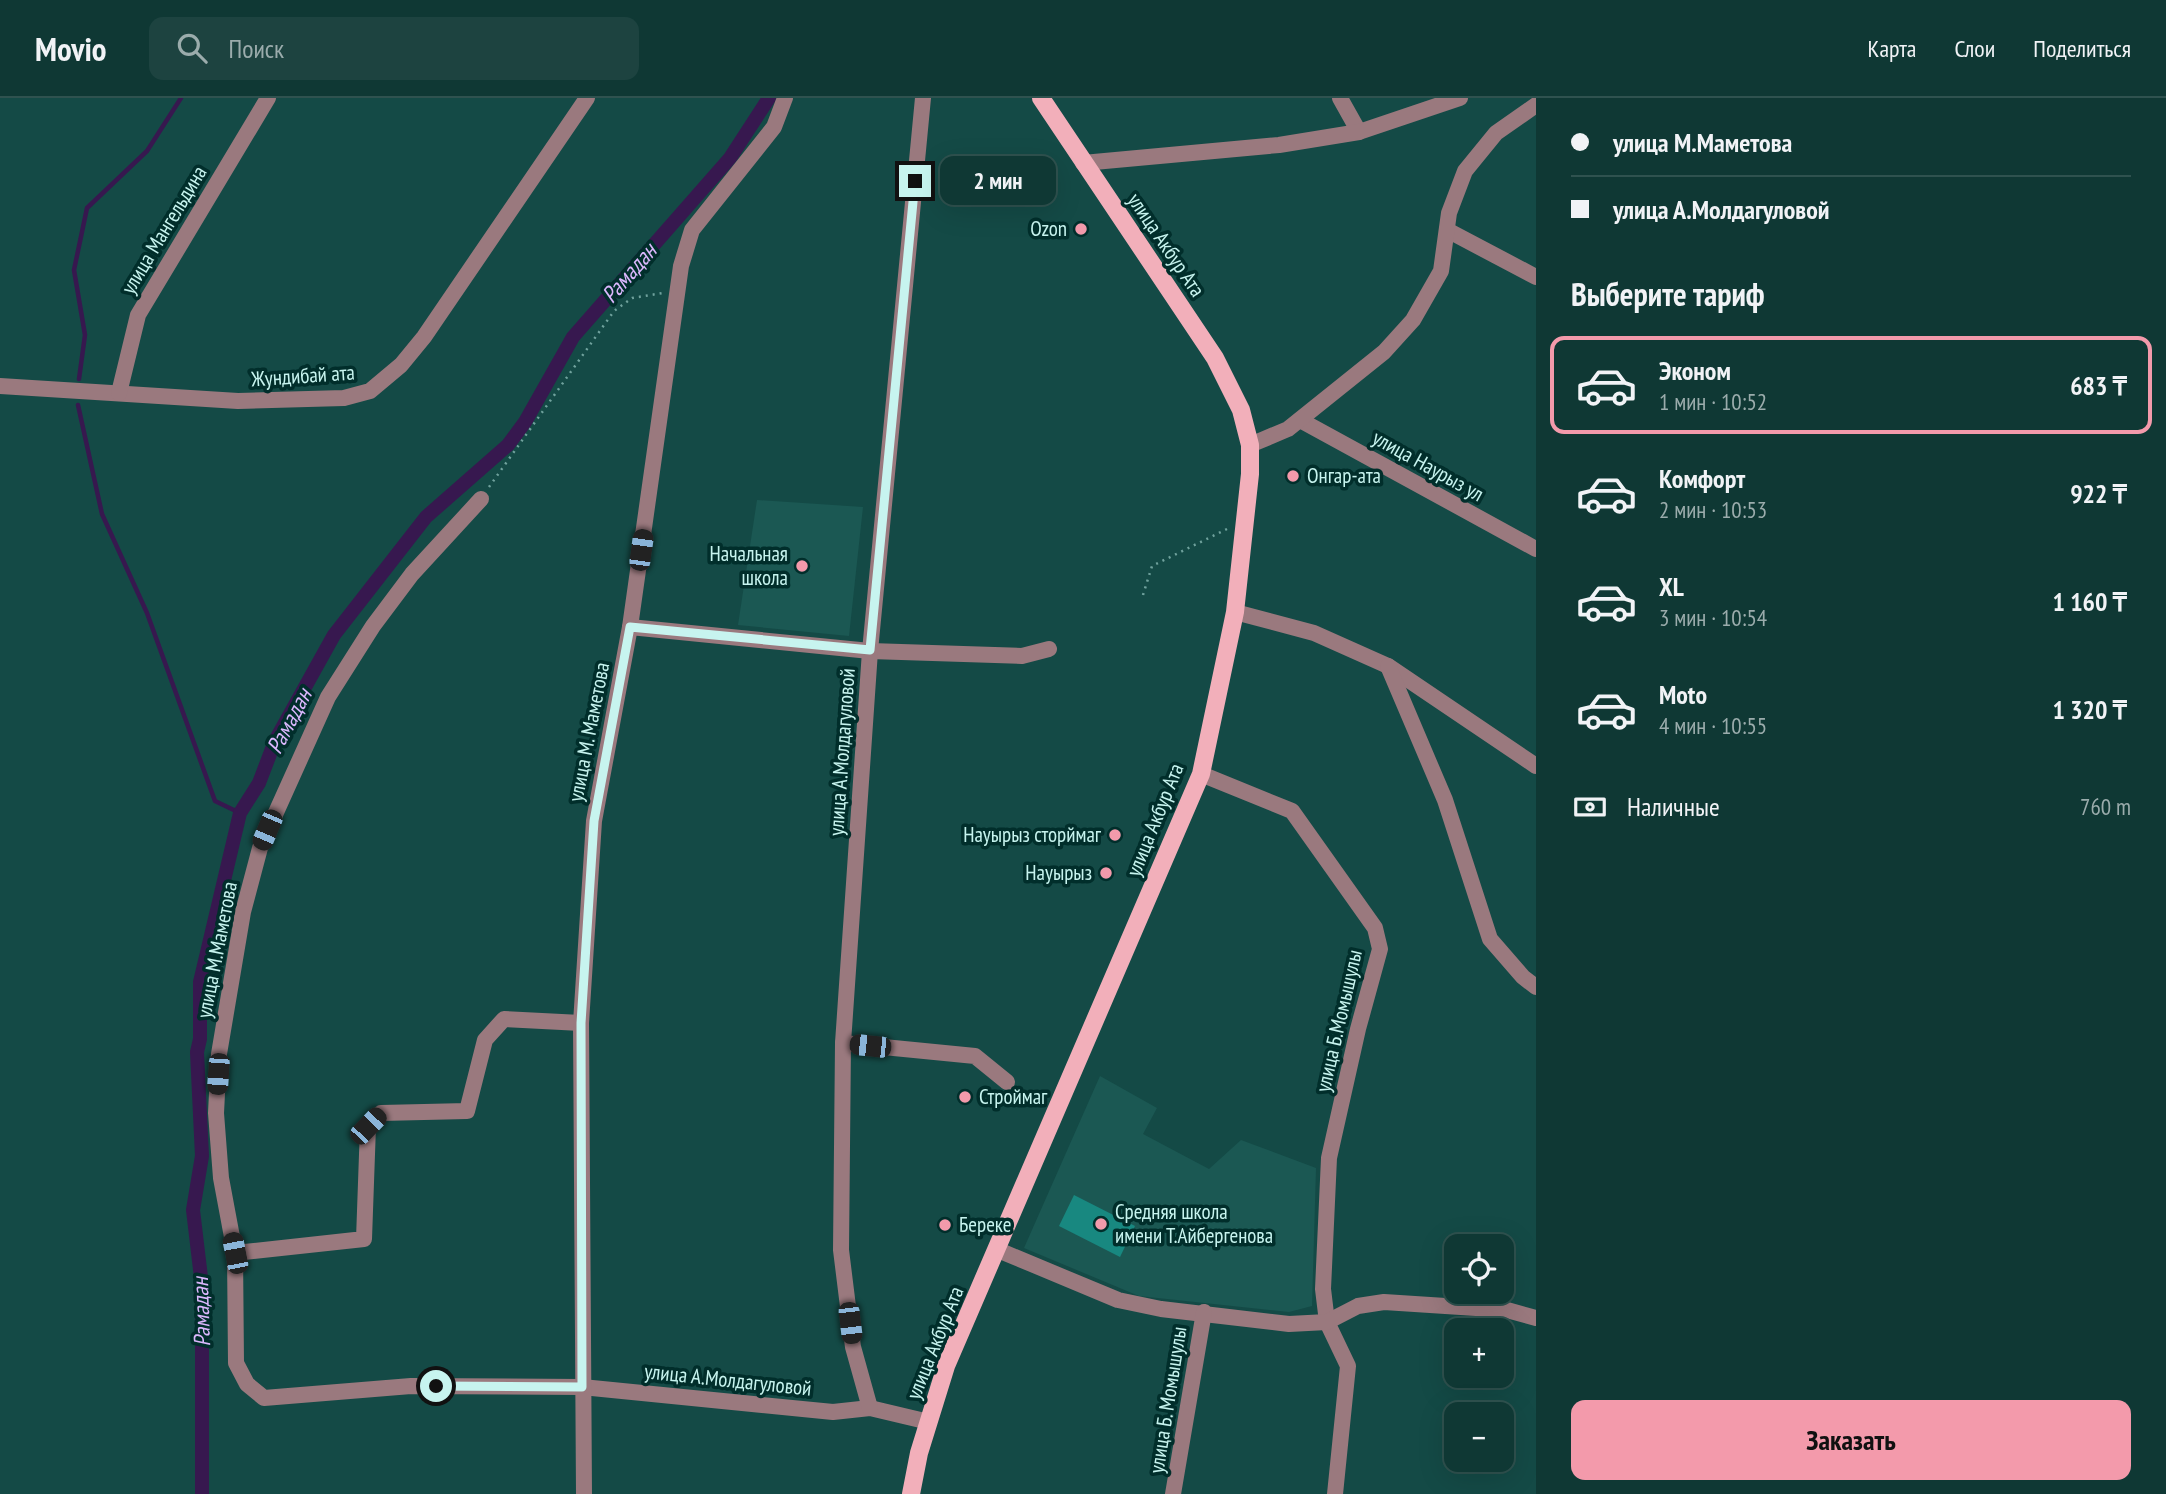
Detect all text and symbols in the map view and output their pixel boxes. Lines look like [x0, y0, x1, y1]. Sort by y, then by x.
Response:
search box [149, 17, 639, 80]
text: Movio [35, 27, 107, 70]
icon: search [173, 29, 211, 67]
text: Поиск [229, 32, 284, 65]
text: Карта [1868, 33, 1916, 64]
text: Слои [1954, 33, 1995, 64]
text: Поделиться [2033, 33, 2131, 64]
text: улица М.Маметова [1613, 126, 1792, 159]
callout: 2 мин [940, 156, 1055, 206]
street label: улица Мангельдина [115, 161, 212, 299]
route end [899, 165, 931, 197]
text: 2 мин [973, 166, 1023, 195]
street label: улица Акбур Ата [1122, 188, 1211, 302]
text: улица А.Молдагуловой [1613, 193, 1829, 226]
place label: Ozon [1030, 215, 1067, 242]
marker: Ozon [1073, 221, 1089, 237]
water label: Рамадан [595, 235, 664, 308]
text: Выберите тариф [1571, 273, 1765, 315]
icon: car [1575, 354, 1638, 417]
text: Эконом [1659, 354, 1731, 387]
street label: Жундибай ата [249, 358, 356, 393]
text: 683 ₸ [2070, 369, 2127, 402]
text: 1 мин · 10:52 [1659, 387, 1767, 416]
street label: улица Наурыз ул [1368, 424, 1489, 507]
place label: Онгар-ата [1307, 462, 1381, 489]
icon: car [1575, 462, 1638, 525]
text: Комфорт [1659, 462, 1745, 495]
marker: Онгар-ата [1285, 468, 1301, 484]
text: 922 ₸ [2070, 477, 2127, 510]
text: 2 мин · 10:53 [1659, 495, 1767, 524]
car [628, 528, 655, 572]
place label: Начальная школа [710, 540, 788, 591]
marker: Начальная школа [794, 558, 810, 574]
icon: car [1575, 570, 1638, 633]
text: XL [1659, 570, 1684, 603]
text: 1 160 ₸ [2052, 585, 2127, 618]
text: 3 мин · 10:54 [1659, 603, 1767, 632]
street label: улица М. Маметова [562, 660, 615, 804]
street label: улица А.Молдагуловой [822, 667, 861, 837]
icon: car [1575, 678, 1638, 741]
text: Moto [1659, 678, 1707, 711]
water label: Рамадан [259, 682, 319, 758]
text: 1 320 ₸ [2052, 693, 2127, 726]
text: 4 мин · 10:55 [1659, 711, 1767, 740]
street label: улица Акбур Ата [1120, 759, 1189, 880]
icon: cash [1571, 788, 1609, 826]
text: Наличные [1627, 790, 1720, 823]
text: 760 m [2080, 792, 2131, 821]
car [250, 807, 285, 853]
place label: Науырыз сторймаг [963, 821, 1102, 848]
marker: Науырыз сторймаг [1107, 827, 1123, 843]
place label: Науырыз [1025, 859, 1092, 886]
marker: Науырыз [1098, 865, 1114, 881]
street label: улица М.Маметова [190, 879, 243, 1020]
street label: улица Б.Момышулы [1309, 947, 1368, 1095]
car [849, 1033, 892, 1059]
car [207, 1052, 230, 1096]
place label: Строймаг [979, 1083, 1048, 1110]
marker: Строймаг [957, 1089, 973, 1105]
car [346, 1104, 391, 1148]
place label: Средняя школа имени Т.Айбергенова [1115, 1198, 1273, 1249]
place label: Береке [959, 1211, 1011, 1238]
marker: Средняя школа имени Т.Айбергенова [1093, 1216, 1109, 1232]
marker: Береке [937, 1217, 953, 1233]
car [221, 1230, 250, 1276]
map controls [1444, 1234, 1514, 1472]
button: locate [1444, 1234, 1514, 1304]
water label: Рамадан [185, 1275, 216, 1347]
street label: улица Акбур Ата [900, 1282, 969, 1403]
car [838, 1301, 863, 1345]
button: + [1444, 1318, 1514, 1388]
street label: улица Б. Момышулы [1143, 1325, 1192, 1475]
street label: улица А.Молдагуловой [643, 1357, 813, 1402]
route start [420, 1370, 452, 1402]
button: Заказать [1571, 1400, 2131, 1480]
button: − [1444, 1402, 1514, 1472]

